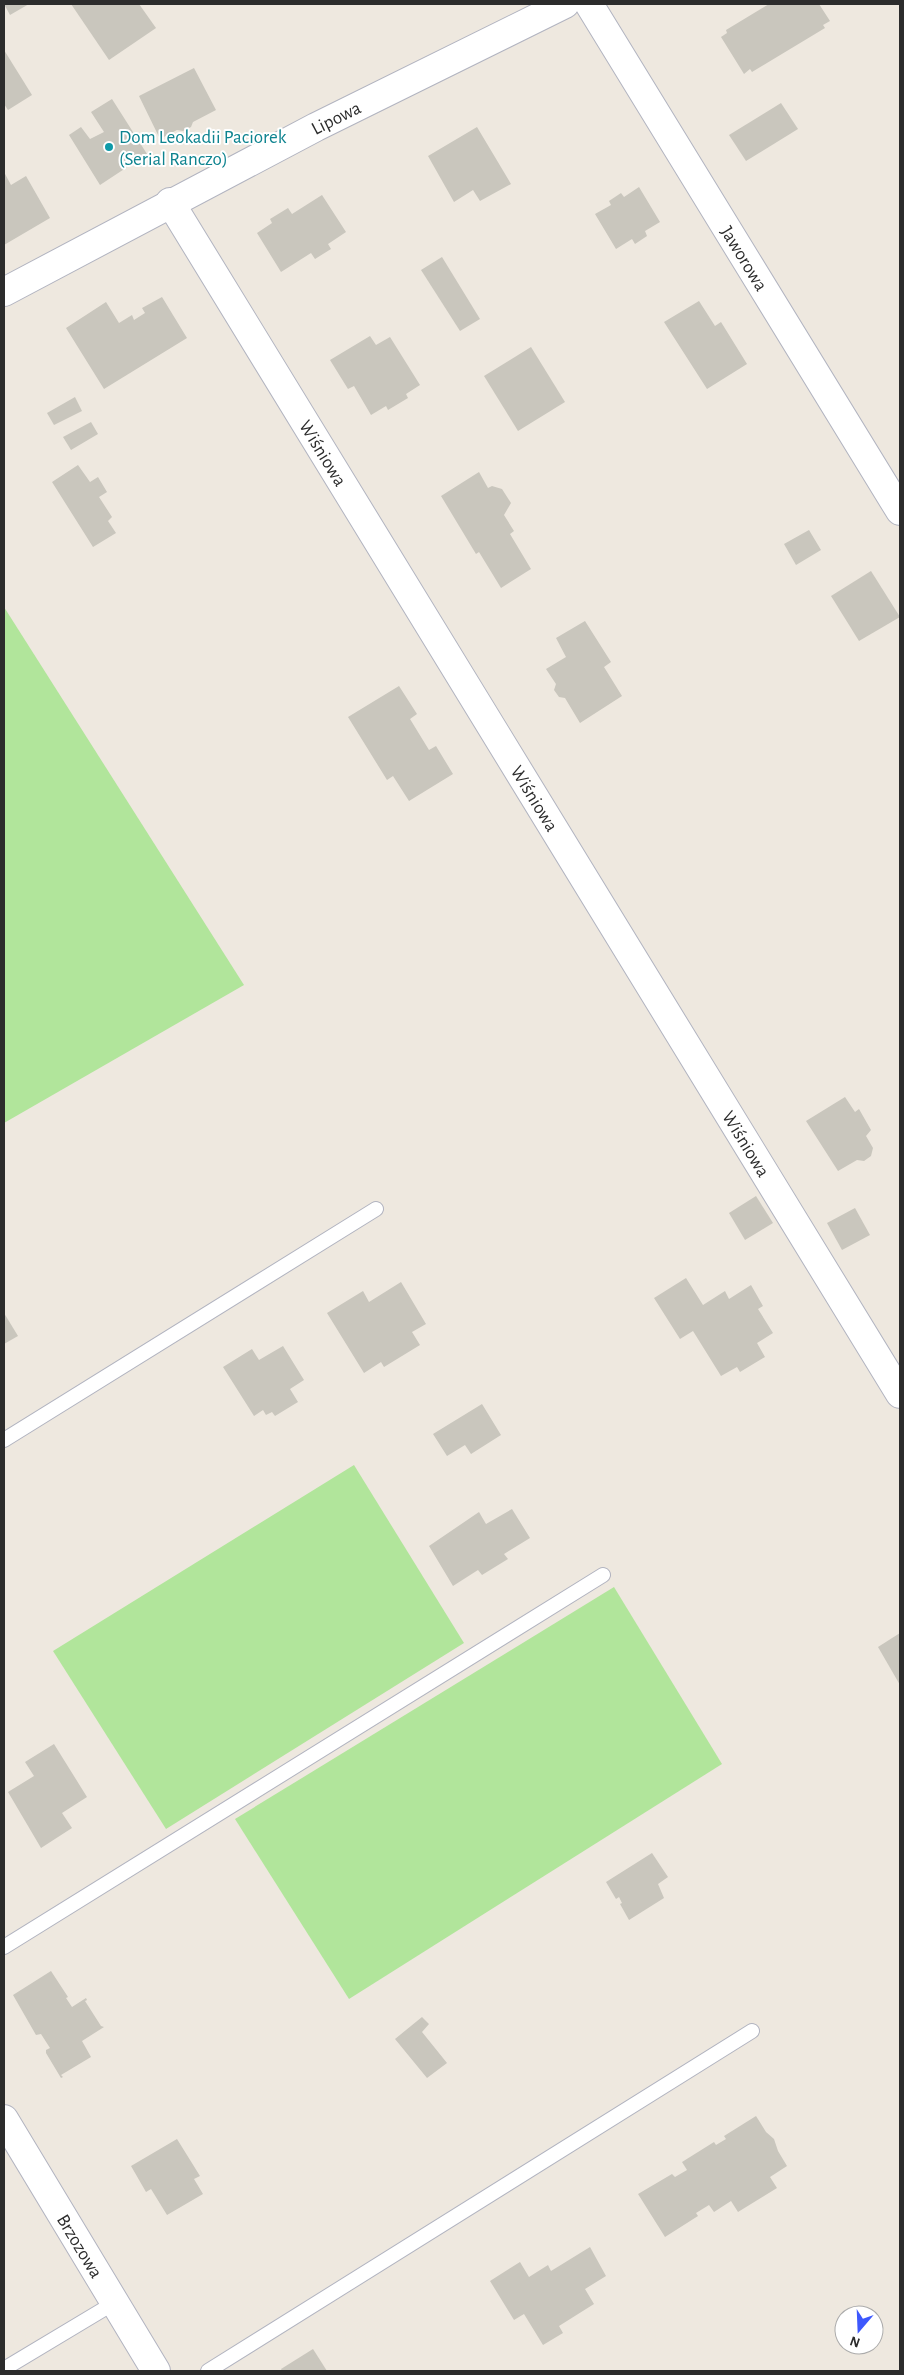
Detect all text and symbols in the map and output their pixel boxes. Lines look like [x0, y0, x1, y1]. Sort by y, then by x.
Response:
street label: Lipowa [309, 98, 364, 139]
place label: Dom Leokadii Paciorek (Serial Ranczo) [119, 128, 287, 169]
marker: Dom Leokadii Paciorek (Serial Ranczo) [103, 141, 115, 153]
street label: Jaworowa [717, 223, 771, 295]
street label: Wiśniowa [295, 417, 350, 490]
street label: Wiśniowa [507, 763, 561, 835]
street label: Wiśniowa [718, 1108, 773, 1181]
street label: Brzozowa [53, 2211, 106, 2282]
north arrow [834, 2305, 884, 2355]
text: N [848, 2333, 862, 2350]

